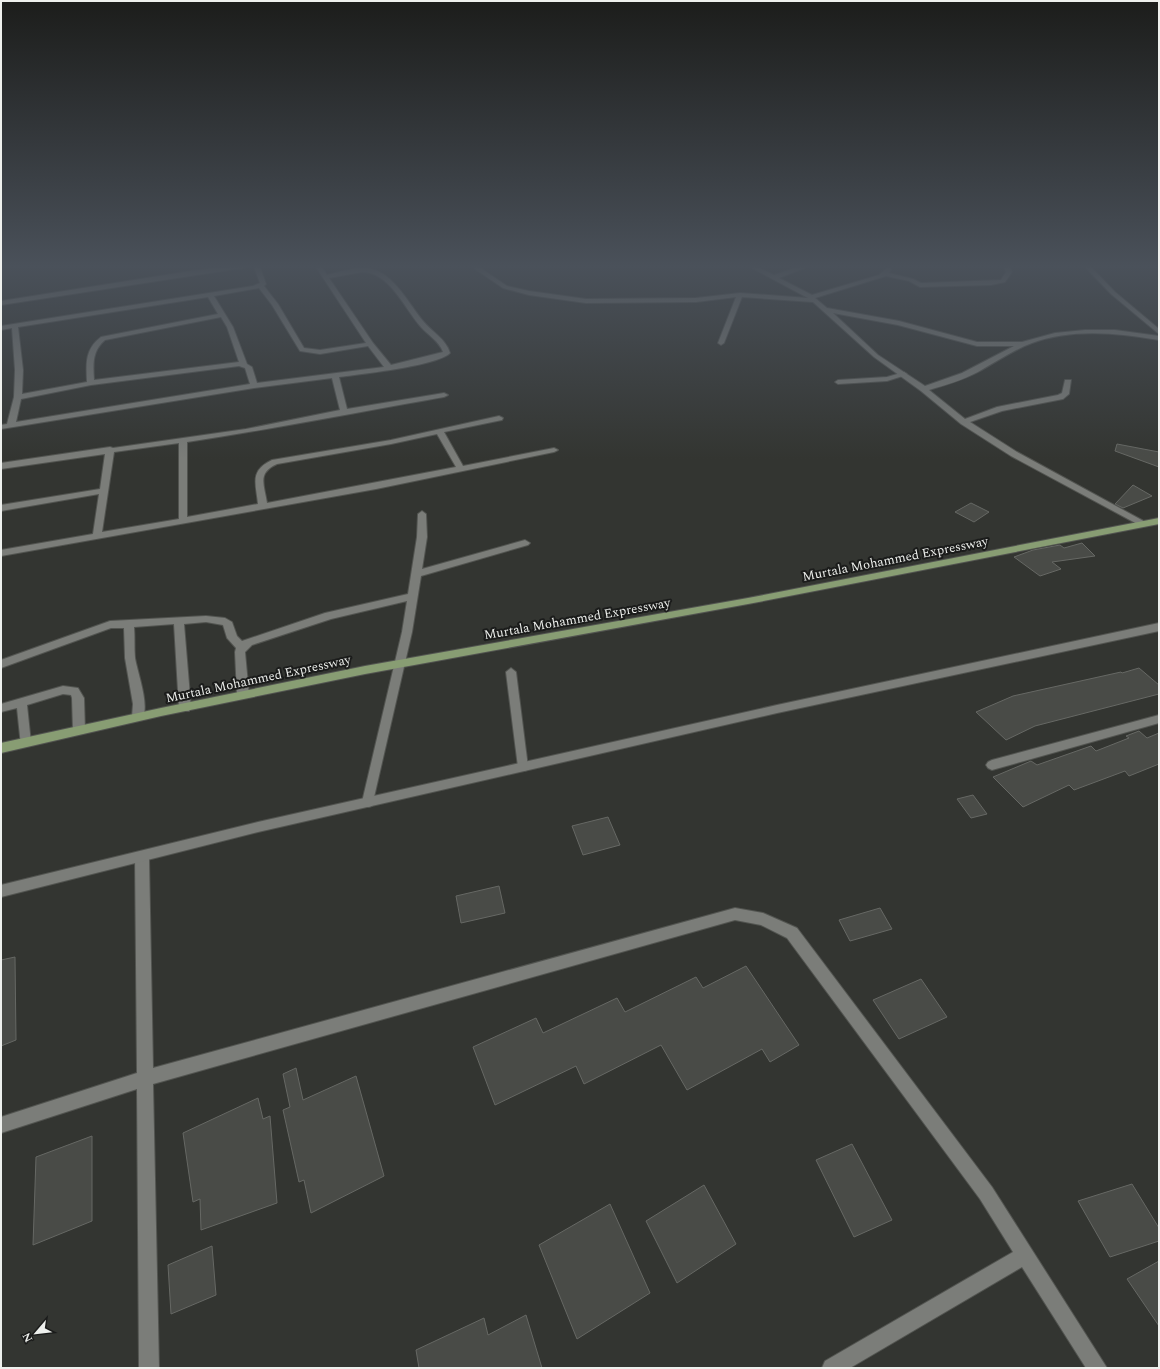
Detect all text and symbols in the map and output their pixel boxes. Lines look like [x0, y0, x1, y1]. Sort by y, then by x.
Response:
street label: Murtala Mohammed Expressway [801, 531, 991, 587]
street label: Murtala Mohammed Expressway [482, 593, 673, 645]
street label: Murtala Mohammed Expressway [164, 649, 353, 708]
north arrow [16, 1313, 56, 1353]
text: N [18, 1329, 37, 1345]

